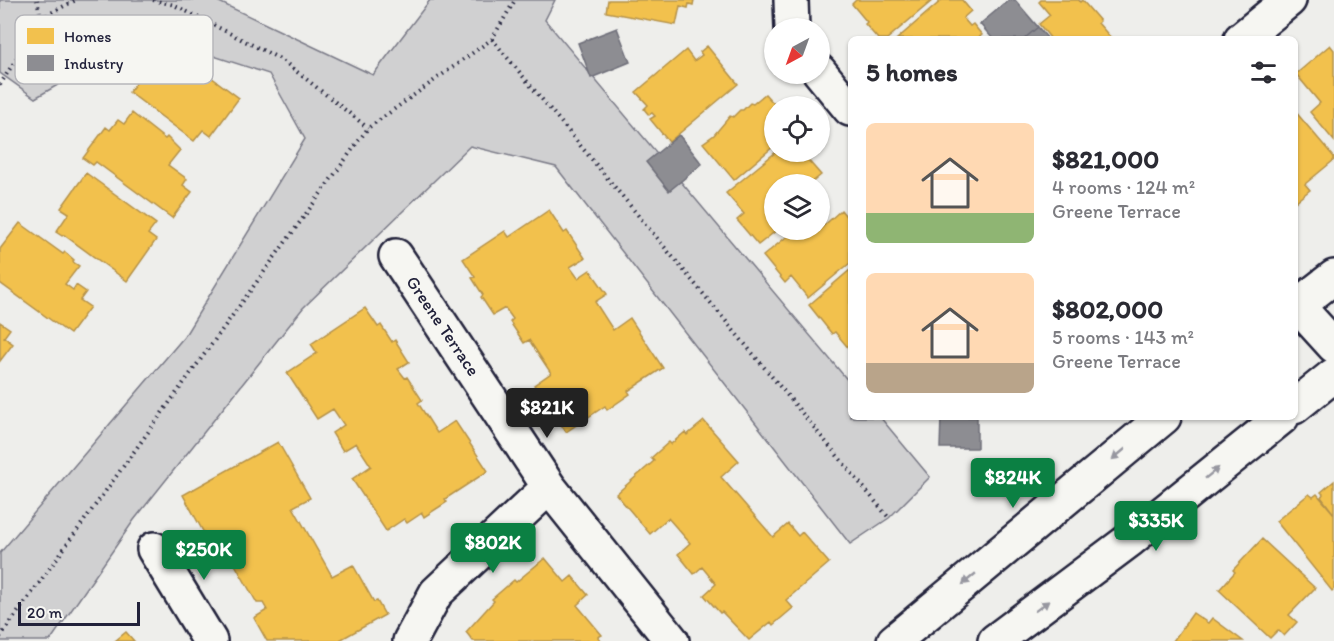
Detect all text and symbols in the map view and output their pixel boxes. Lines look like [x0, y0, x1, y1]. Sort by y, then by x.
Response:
legend [15, 15, 213, 84]
north arrow [764, 18, 830, 84]
map controls [764, 18, 830, 240]
text: Homes [64, 27, 111, 46]
text: Industry [64, 54, 124, 73]
text: 5 homes [866, 56, 958, 88]
icon: filters [1247, 56, 1280, 89]
button: locate [764, 96, 830, 162]
text: $821,000 [1052, 143, 1159, 175]
icon: home [914, 147, 986, 219]
button: layers [764, 174, 830, 240]
text: 4 rooms · 124 m² [1052, 175, 1195, 199]
text: Greene Terrace [1052, 199, 1181, 223]
street label: Greene Terrace [401, 272, 485, 380]
text: $802,000 [1052, 293, 1163, 325]
icon: home [914, 297, 986, 369]
text: 5 rooms · 143 m² [1052, 325, 1194, 349]
text: Greene Terrace [1052, 349, 1181, 373]
pin: $821K [505, 388, 589, 439]
text: $821K [520, 395, 574, 419]
one-way arrow [1111, 448, 1127, 461]
pin: $824K [971, 458, 1055, 509]
text: $824K [985, 465, 1041, 489]
one-way arrow [1204, 467, 1220, 480]
pin: $335K [1114, 501, 1198, 552]
text: $335K [1128, 508, 1184, 532]
pin: $802K [451, 523, 535, 574]
pin: $250K [162, 530, 246, 581]
text: $802K [465, 530, 521, 554]
text: $250K [176, 537, 232, 561]
one-way arrow [962, 572, 977, 585]
scale bar [18, 599, 140, 626]
one-way arrow [1033, 600, 1049, 612]
text: 20 m [27, 603, 62, 622]

